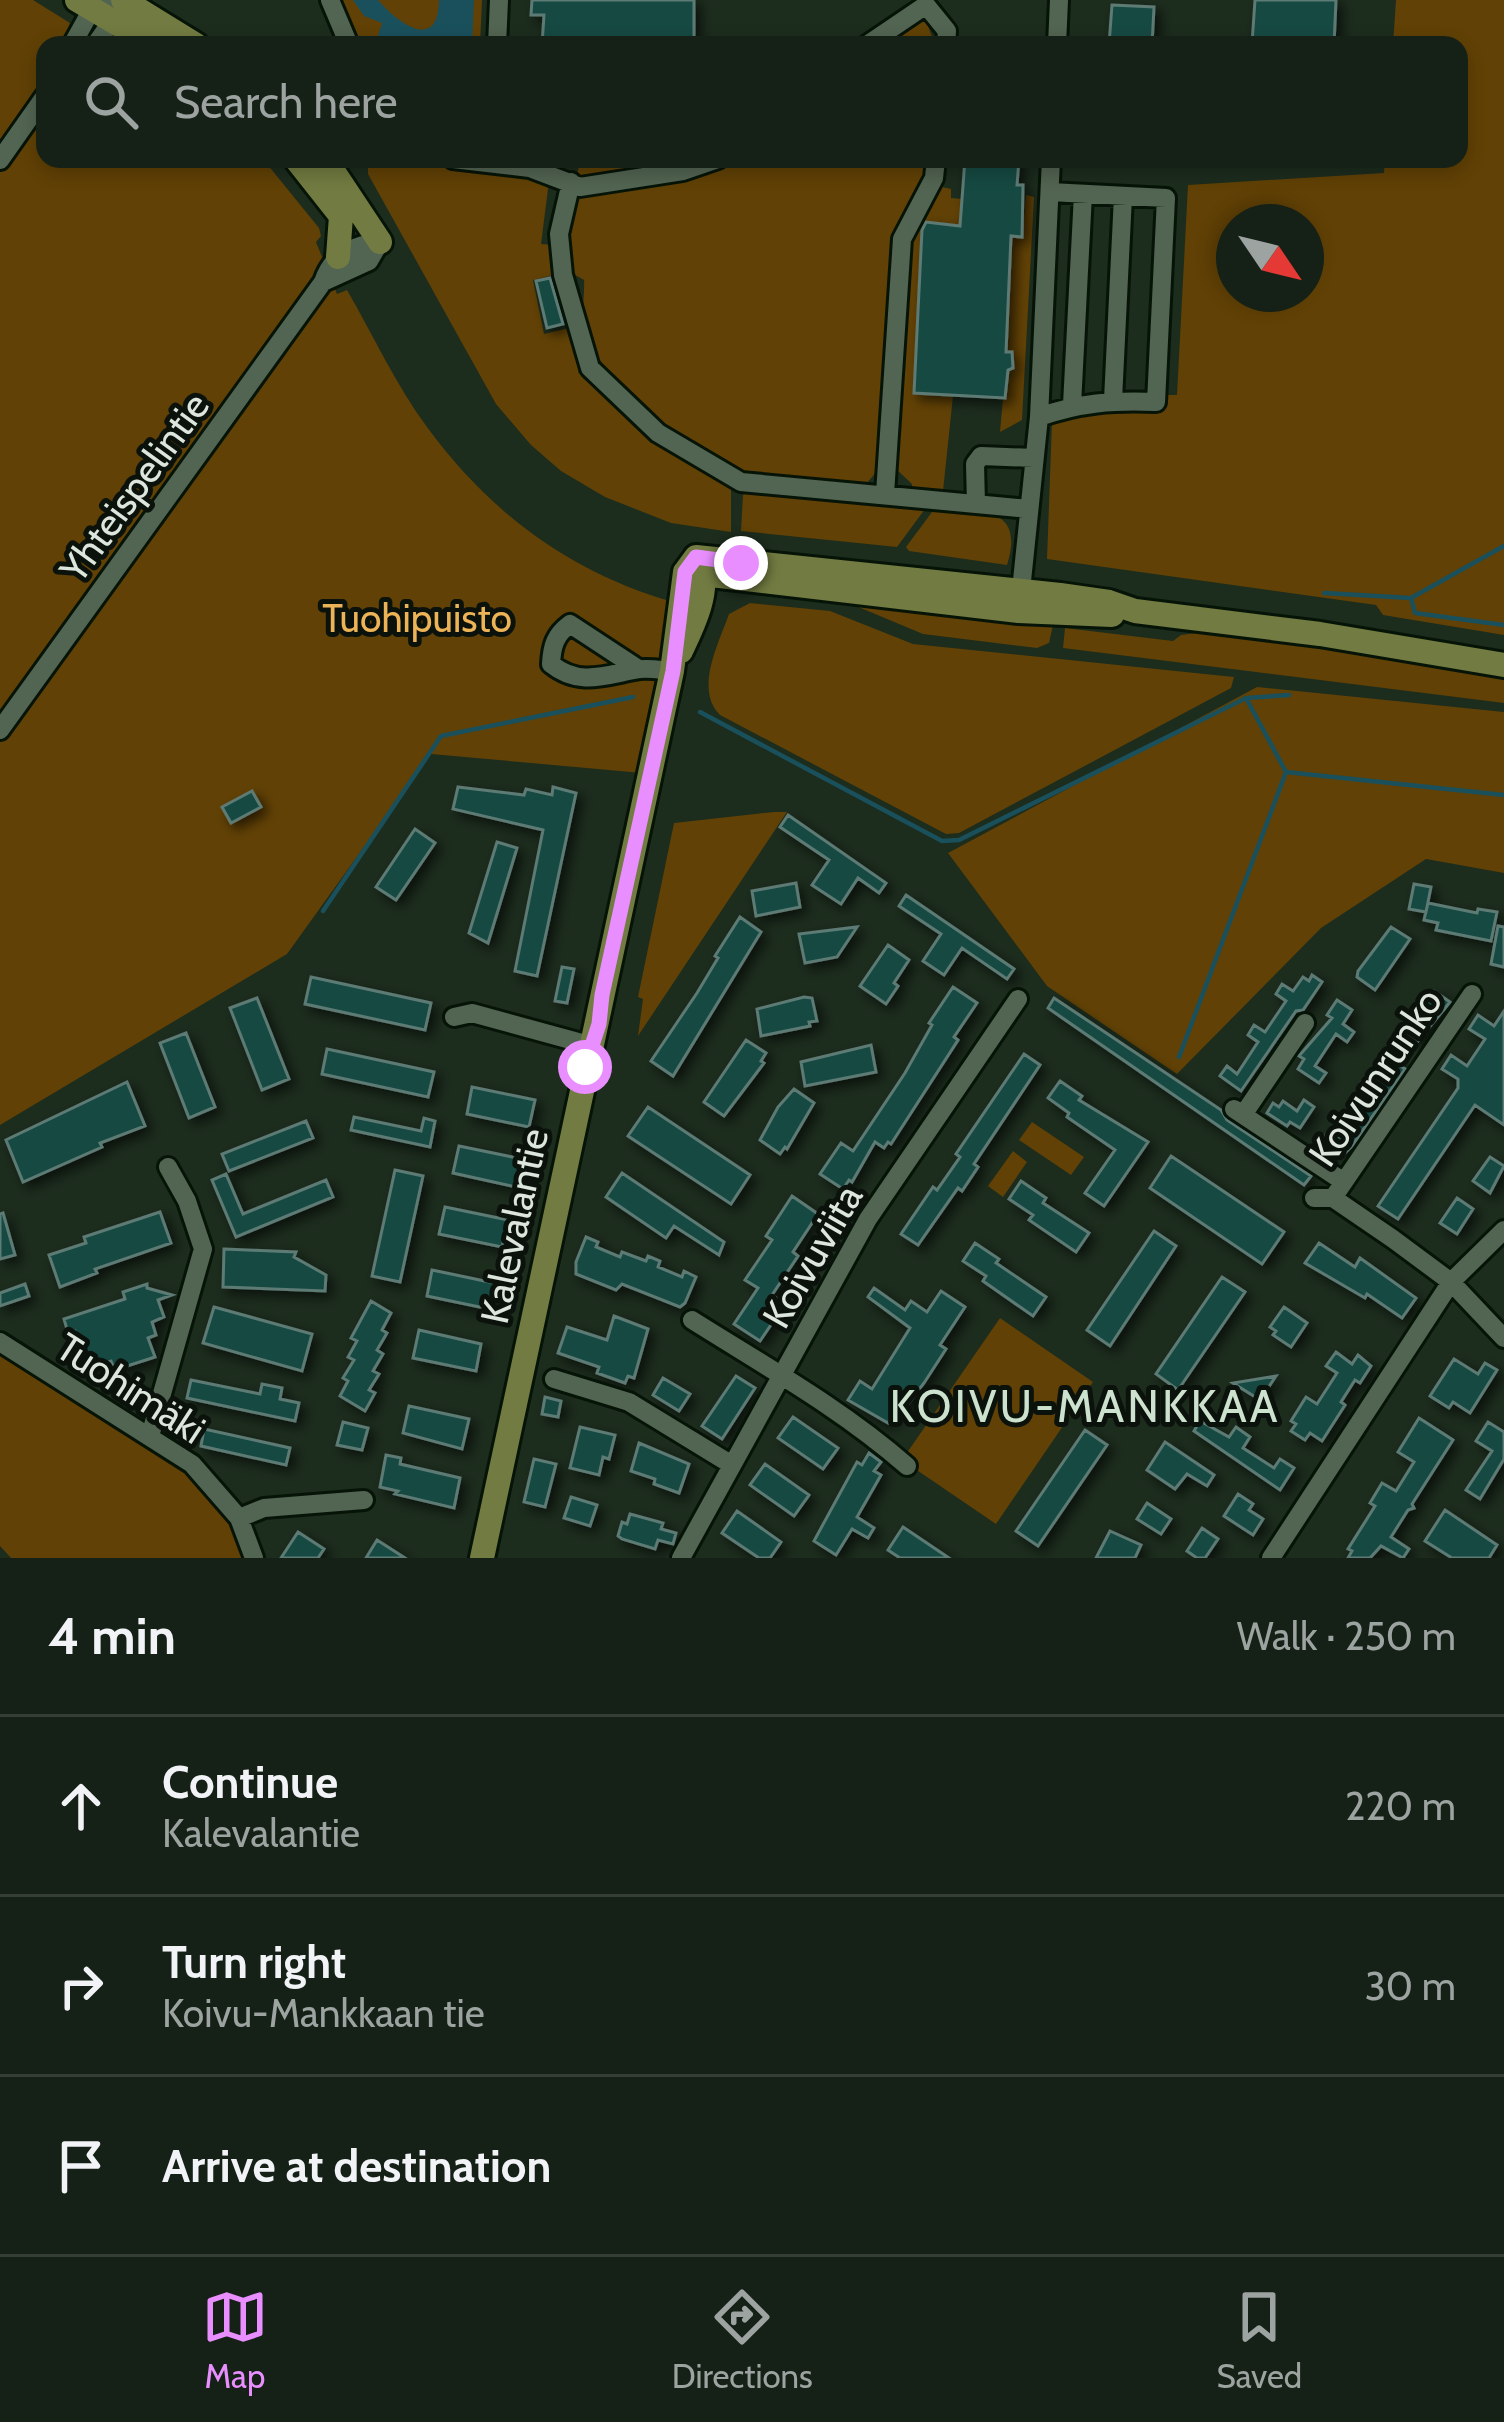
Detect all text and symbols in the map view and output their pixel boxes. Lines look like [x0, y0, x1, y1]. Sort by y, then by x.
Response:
search box [36, 36, 1468, 168]
icon: search [78, 69, 144, 135]
text: Search here [174, 75, 398, 129]
north arrow [1216, 204, 1324, 312]
street label: Yhteispelintie [49, 383, 219, 592]
route end [714, 536, 768, 590]
park label: Tuohipuisto [322, 594, 512, 642]
street label: Koivunrunko [1298, 979, 1452, 1175]
route start [558, 1040, 612, 1094]
street label: Kalevalantie [470, 1124, 558, 1328]
street label: Koivuviita [752, 1175, 872, 1336]
street label: Tuohimäki [48, 1322, 214, 1454]
district label: KOIVU-MANKKAA [890, 1379, 1280, 1433]
text: 4 min [48, 1605, 176, 1667]
text: Walk · 250 m [1237, 1612, 1456, 1660]
text: Continue [162, 1755, 338, 1809]
icon: ahead [48, 1773, 114, 1839]
text: 220 m [1345, 1782, 1456, 1830]
text: Kalevalantie [162, 1809, 360, 1857]
text: Turn right [162, 1935, 346, 1989]
icon: right [48, 1953, 114, 2019]
text: 30 m [1365, 1962, 1456, 2010]
text: Koivu-Mankkaan tie [162, 1989, 485, 2037]
icon: arrive [48, 2133, 114, 2199]
text: Arrive at destination [162, 2139, 551, 2193]
tab: Map [202, 2284, 268, 2396]
tab: Directions [672, 2284, 813, 2396]
tab: Saved [1216, 2284, 1302, 2396]

